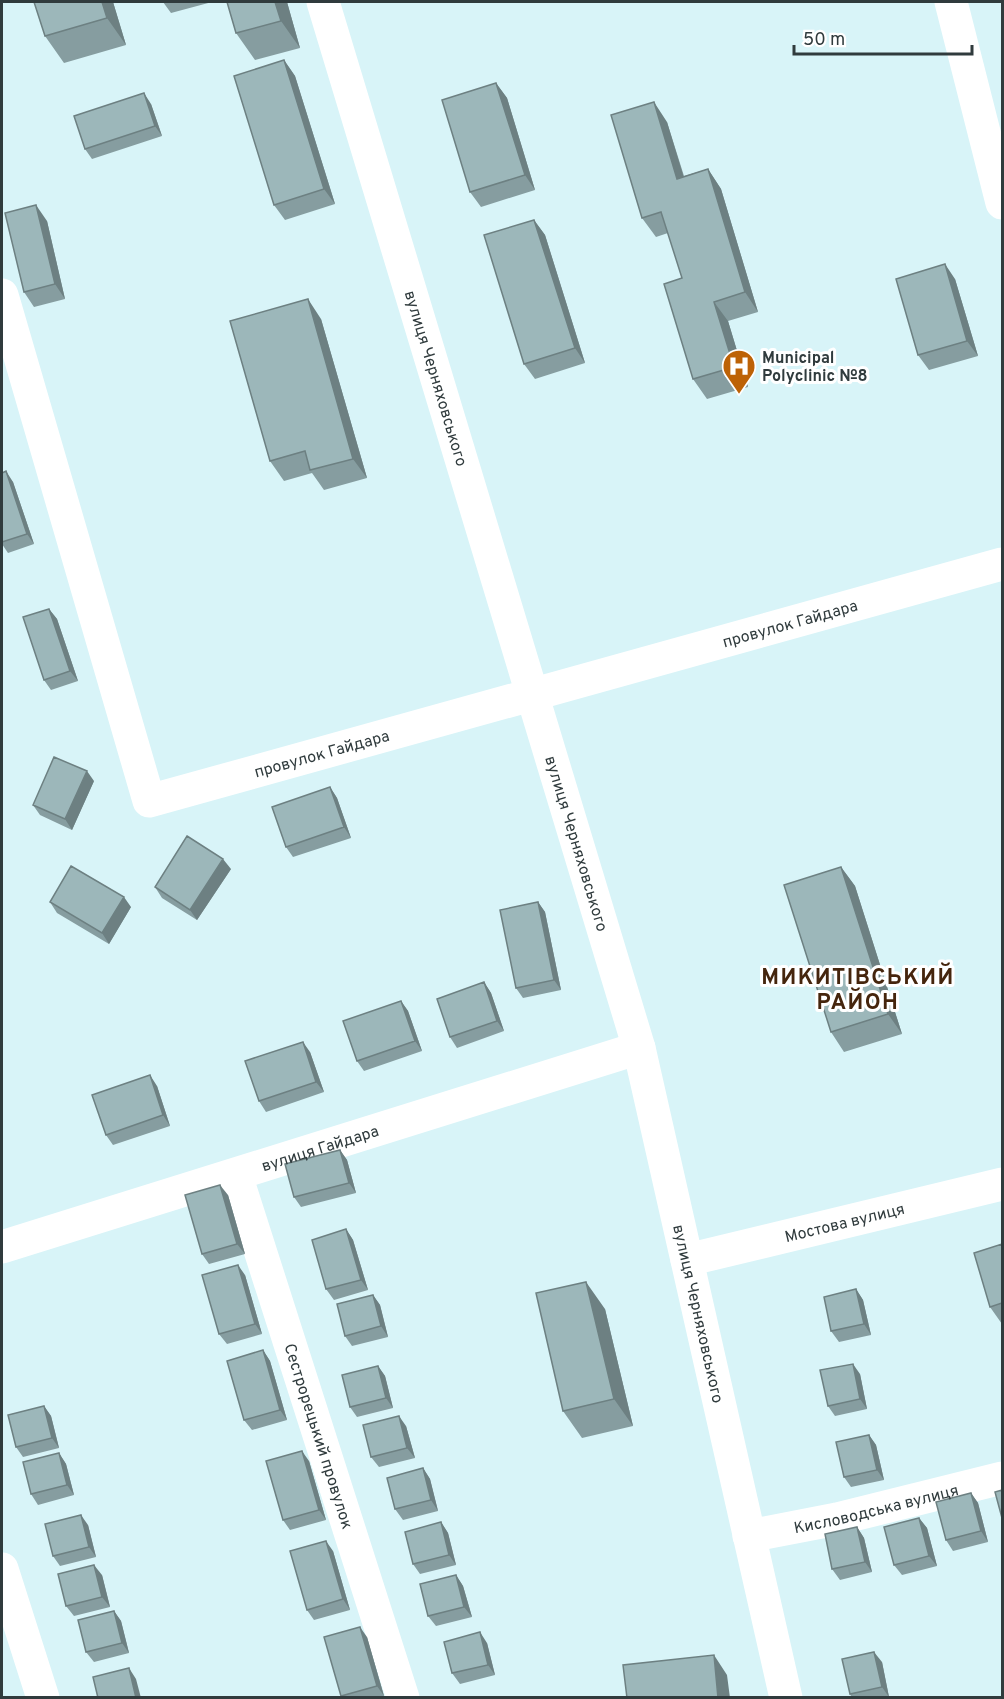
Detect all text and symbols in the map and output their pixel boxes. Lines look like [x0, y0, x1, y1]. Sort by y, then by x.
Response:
scale bar [794, 18, 972, 56]
text: 50 m [803, 29, 845, 52]
street label: вулиця Черняховського [399, 289, 471, 469]
hospital icon: Municipal Polyclinic №8 [721, 348, 757, 395]
place label: Municipal Polyclinic №8 [762, 349, 868, 387]
street label: провулок Гайдара [720, 597, 860, 653]
street label: провулок Гайдара [252, 727, 392, 783]
street label: вулиця Черняховського [539, 754, 611, 934]
district label: МИКИТІВСЬКИЙ РАЙОН [761, 962, 955, 1017]
street label: вулиця Гайдара [259, 1122, 382, 1177]
street label: Мостова вулиця [783, 1200, 907, 1248]
street label: вулиця Черняховського [667, 1223, 727, 1405]
street label: Сестрорецький провулок [278, 1341, 356, 1532]
street label: Кисловодська вулиця [792, 1481, 961, 1539]

